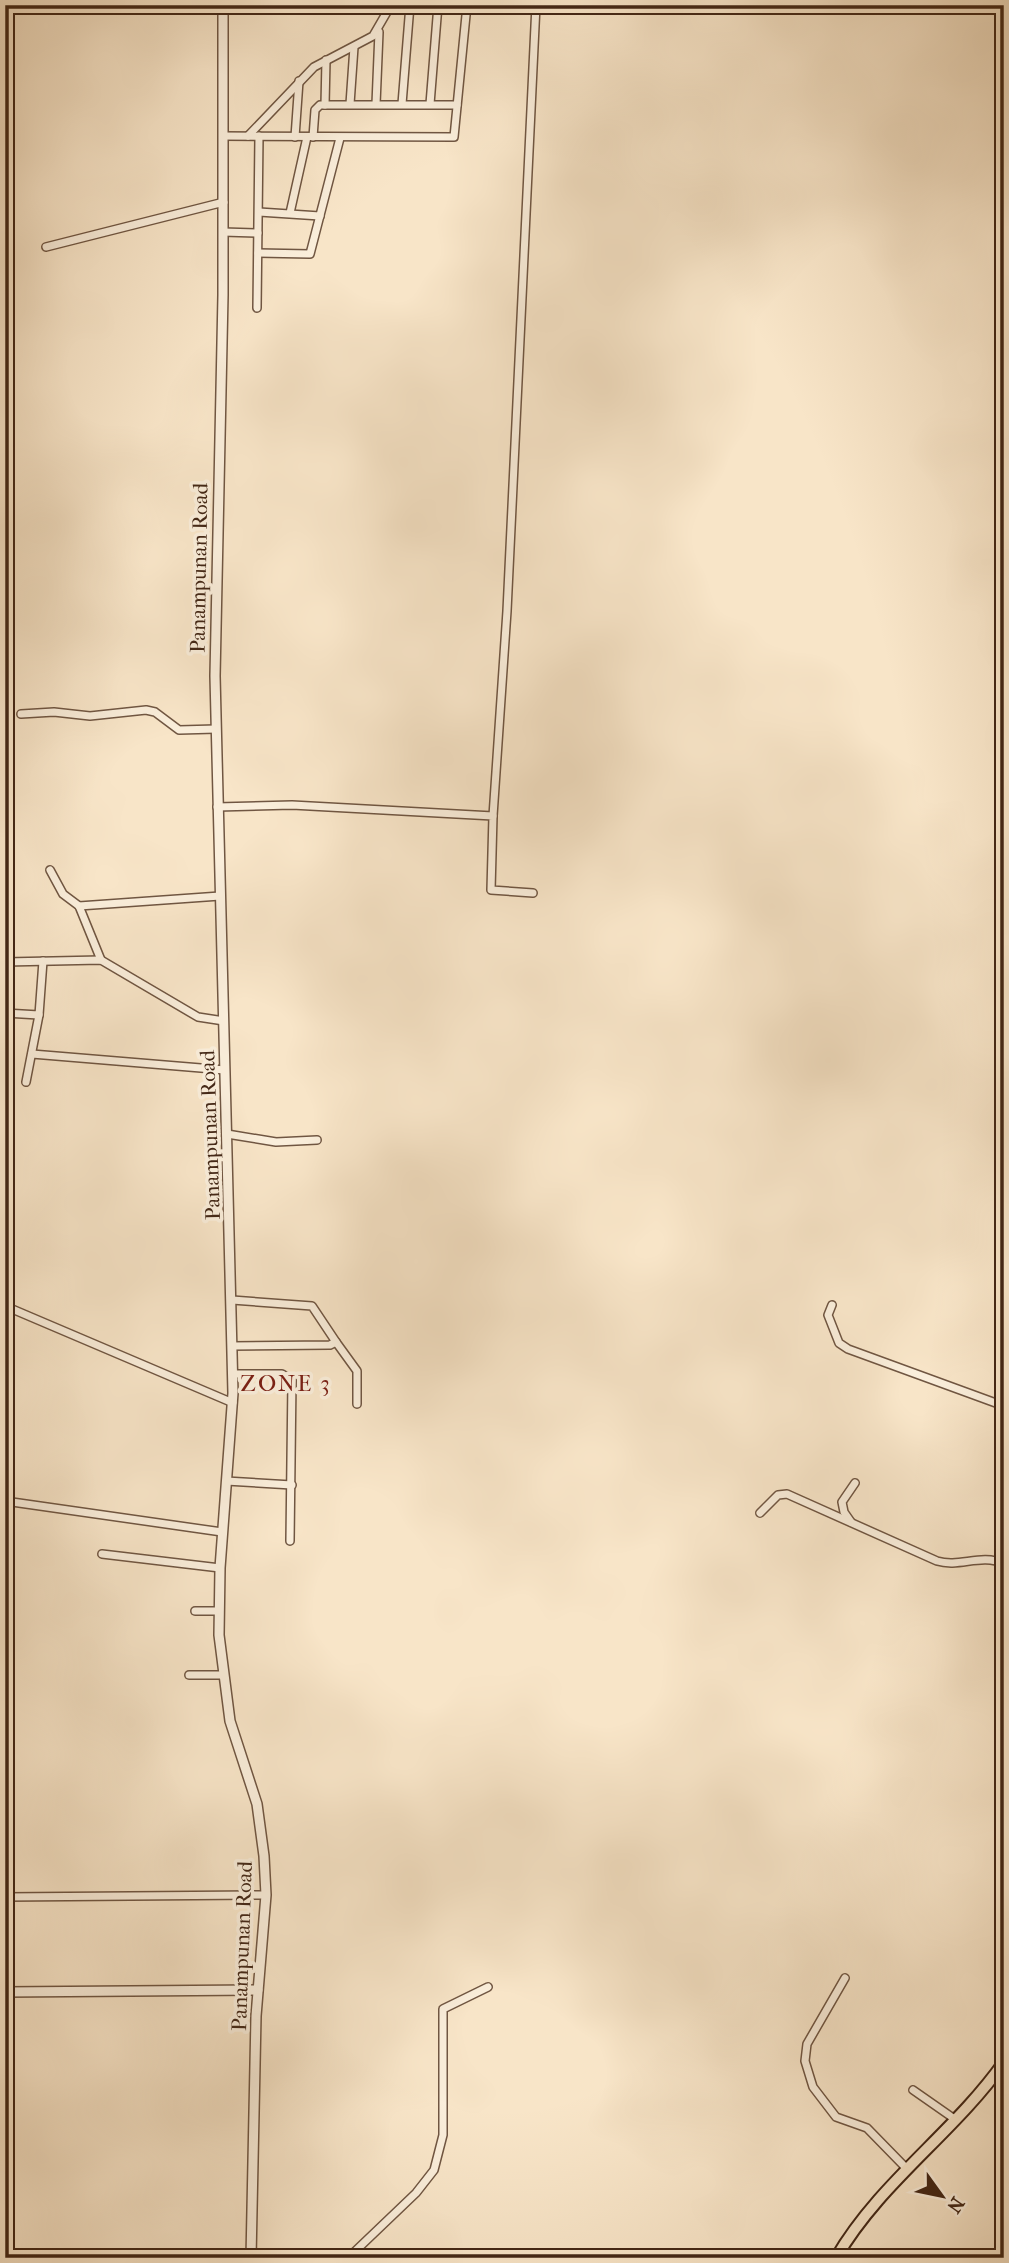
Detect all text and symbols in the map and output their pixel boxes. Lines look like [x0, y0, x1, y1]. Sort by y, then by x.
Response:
street label: Panampunan Road [186, 482, 212, 653]
street label: Panampunan Road [195, 1049, 225, 1220]
district label: ZONE 3 [240, 1370, 332, 1397]
street label: Panampunan Road [227, 1860, 257, 2031]
north arrow [908, 2162, 978, 2232]
text: N [942, 2193, 969, 2217]

